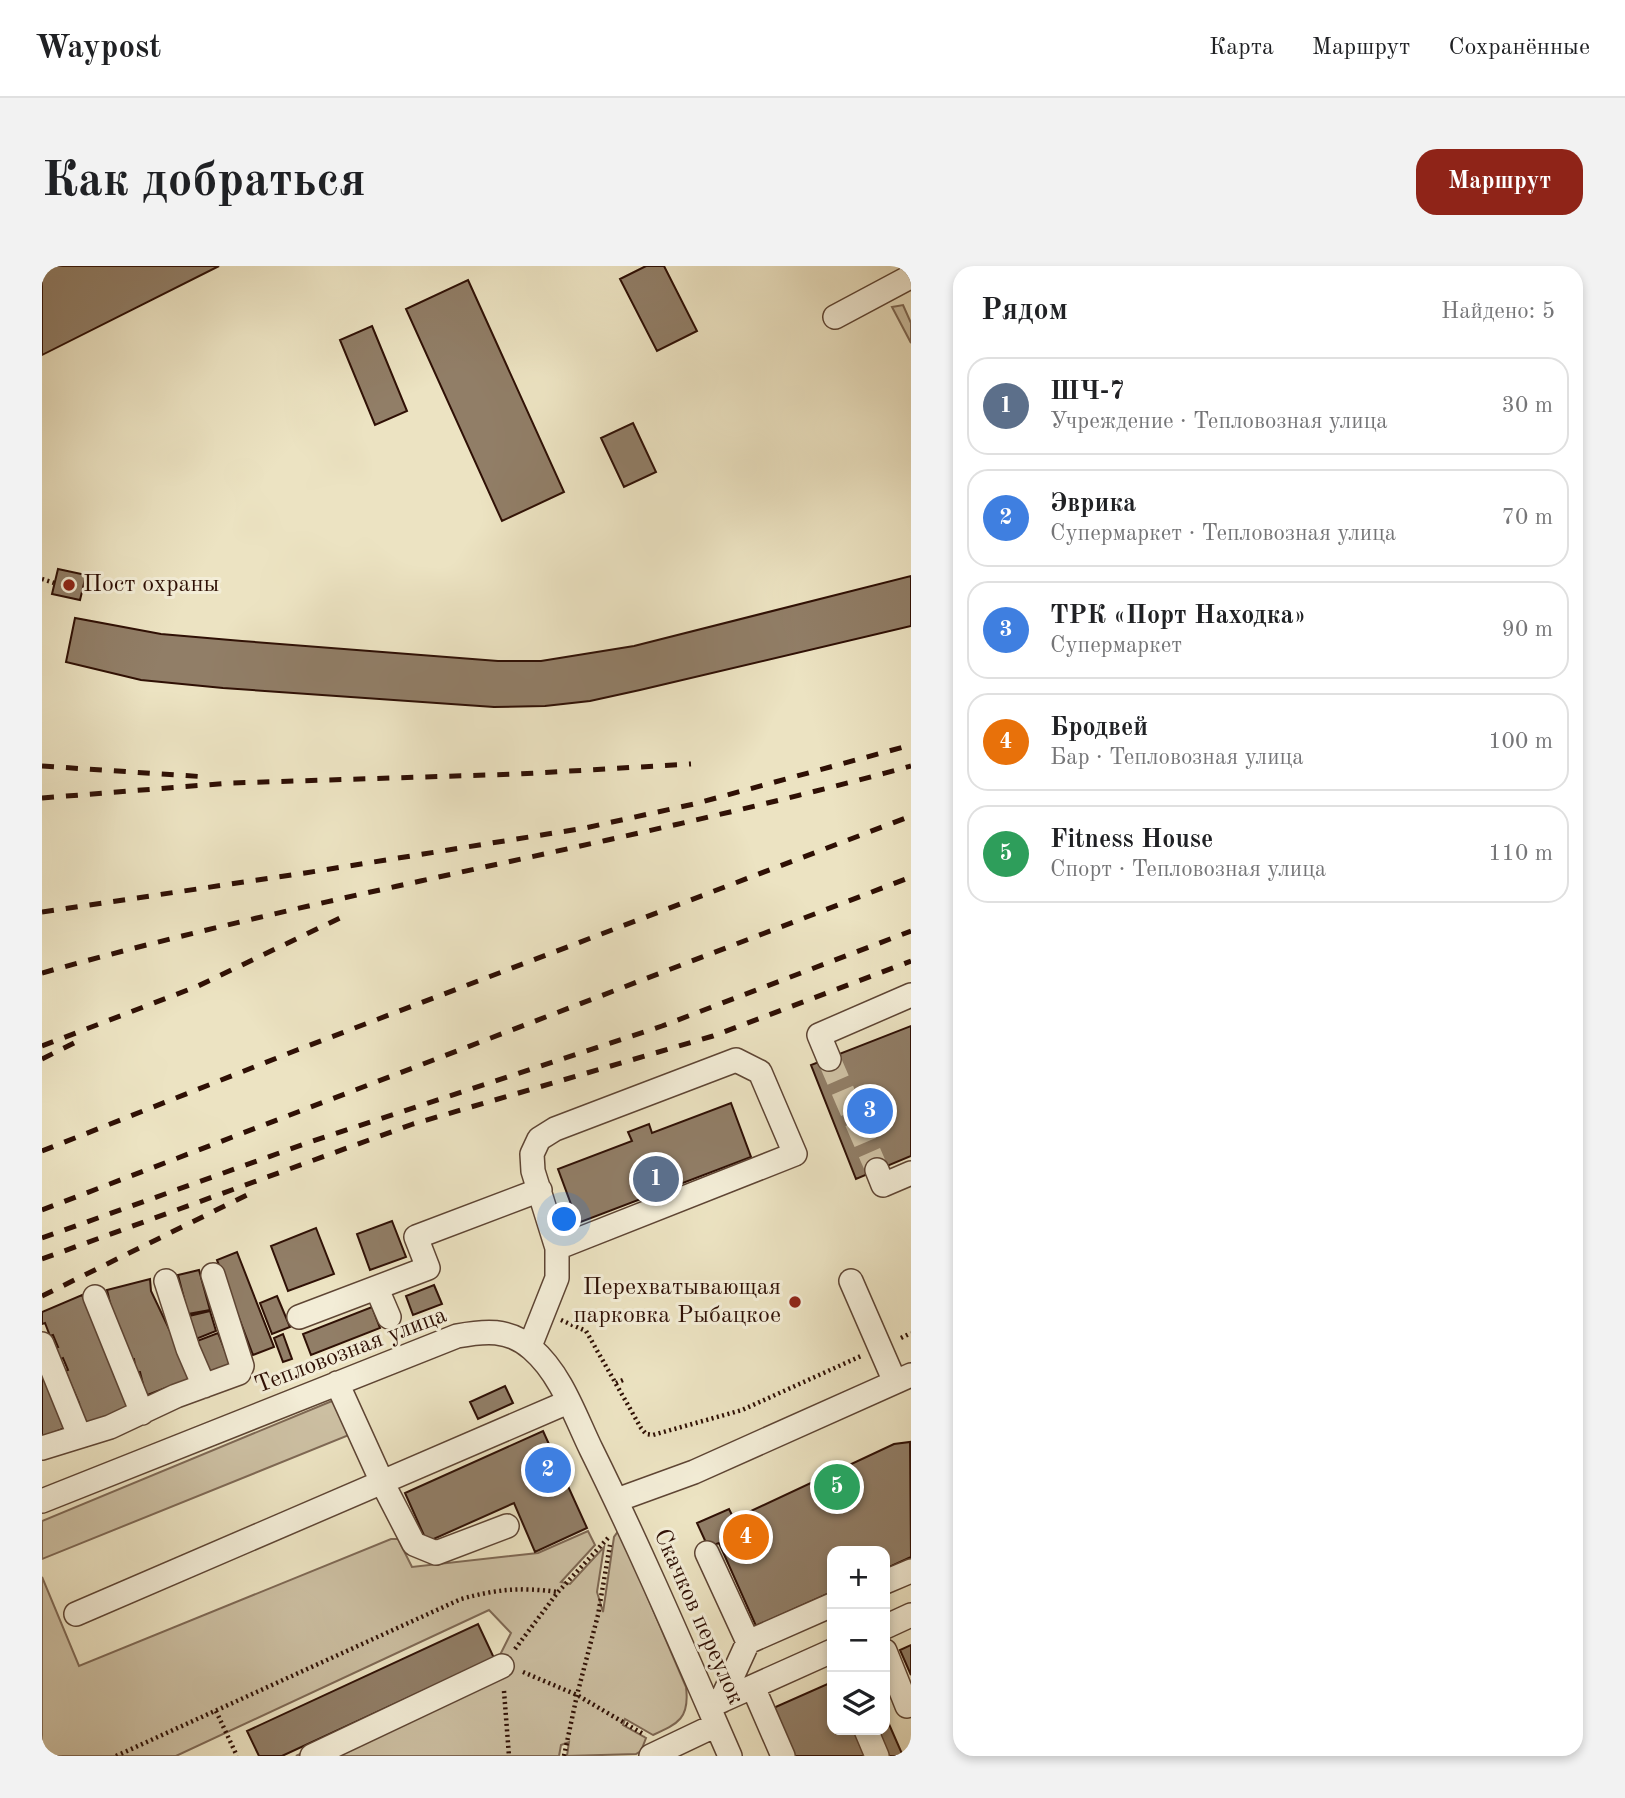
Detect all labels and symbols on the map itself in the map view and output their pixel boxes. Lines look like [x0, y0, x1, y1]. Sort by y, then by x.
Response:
place label: Пост охраны [83, 573, 219, 597]
marker: Пост охраны [61, 577, 77, 593]
pin: 3 [847, 1085, 893, 1137]
pin: 1 [633, 1153, 679, 1205]
your location [547, 1202, 581, 1236]
place label: Перехватывающая парковка Рыбацкое [573, 1276, 781, 1328]
marker: Перехватывающая парковка Рыбацкое [787, 1294, 803, 1310]
street label: Тепловозная улица [252, 1303, 450, 1399]
pin: 2 [525, 1444, 571, 1496]
pin: 5 [814, 1461, 860, 1513]
pin: 4 [723, 1511, 769, 1563]
street label: Скачков переулок [649, 1526, 747, 1708]

